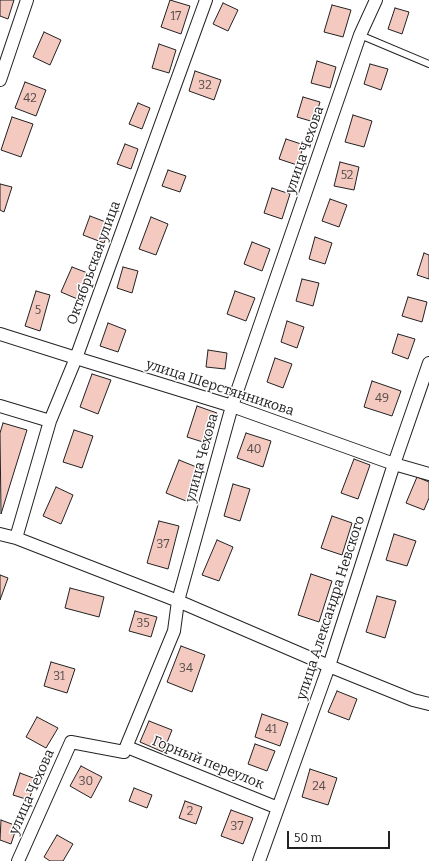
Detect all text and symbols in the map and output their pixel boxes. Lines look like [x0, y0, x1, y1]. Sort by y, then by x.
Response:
house number: 17 [171, 10, 181, 24]
house number: 32 [198, 79, 212, 93]
house number: 42 [23, 92, 37, 106]
street label: улица Чехова [282, 104, 328, 196]
house number: 52 [341, 169, 353, 183]
street label: Октябрьская улица [64, 199, 124, 327]
house number: 5 [35, 304, 41, 318]
street label: улица Шерстянникова [144, 356, 296, 420]
house number: 49 [375, 392, 389, 406]
street label: улица Чехова [182, 412, 222, 504]
house number: 40 [247, 443, 261, 457]
street label: улица Александра Невского [293, 514, 369, 702]
house number: 37 [157, 538, 169, 552]
house number: 35 [136, 617, 150, 631]
house number: 34 [179, 662, 193, 676]
house number: 31 [53, 670, 65, 684]
house number: 41 [265, 723, 277, 737]
street label: Горный переулок [149, 733, 267, 793]
street label: улица Чехова [6, 747, 58, 837]
house number: 30 [79, 775, 93, 789]
house number: 24 [312, 780, 326, 794]
house number: 2 [187, 805, 193, 819]
house number: 37 [231, 820, 243, 834]
scale bar [289, 823, 392, 849]
text: 50 m [294, 831, 322, 845]

